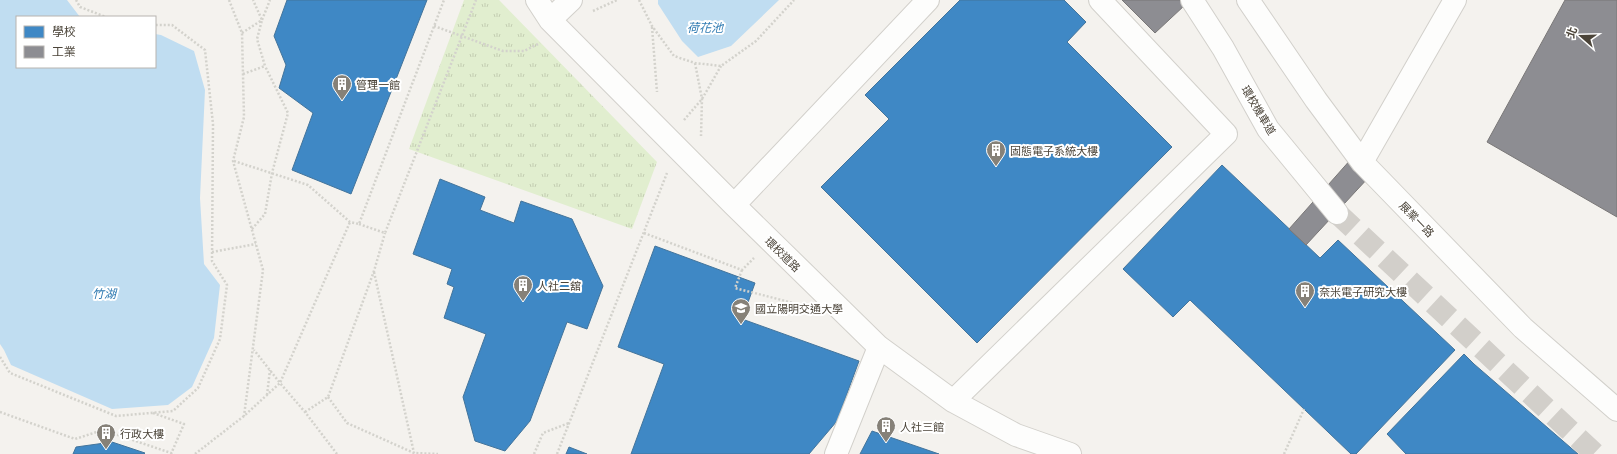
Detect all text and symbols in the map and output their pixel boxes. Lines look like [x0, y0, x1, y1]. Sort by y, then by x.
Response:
legend [16, 16, 156, 68]
north arrow [1561, 16, 1601, 56]
water label: 荷花池 [687, 20, 725, 34]
text: 學校 [52, 24, 76, 38]
text: 北 [1563, 25, 1579, 40]
text: 工業 [52, 44, 76, 58]
building icon: 管理一館 [331, 73, 353, 101]
place label: 管理一館 [356, 78, 400, 91]
street label: 環校機車道 [1239, 83, 1279, 137]
building icon: 固態電子系統大樓 [985, 139, 1007, 167]
place label: 固態電子系統大樓 [1010, 144, 1098, 157]
street label: 展業一路 [1397, 199, 1437, 239]
street label: 環校道路 [763, 234, 803, 274]
building icon: 人社二舘 [512, 274, 534, 302]
place label: 人社二舘 [537, 279, 581, 292]
building icon: 奈米電子研究大樓 [1294, 280, 1316, 308]
place label: 奈米電子研究大樓 [1319, 285, 1407, 298]
water label: 竹湖 [92, 286, 118, 300]
school or university icon: 國立陽明交通大學 [730, 297, 752, 325]
place label: 國立陽明交通大學 [755, 302, 843, 315]
building icon: 人社三館 [875, 415, 897, 443]
place label: 人社三館 [900, 420, 944, 433]
building icon: 行政大樓 [95, 422, 117, 450]
place label: 行政大樓 [120, 427, 164, 440]

